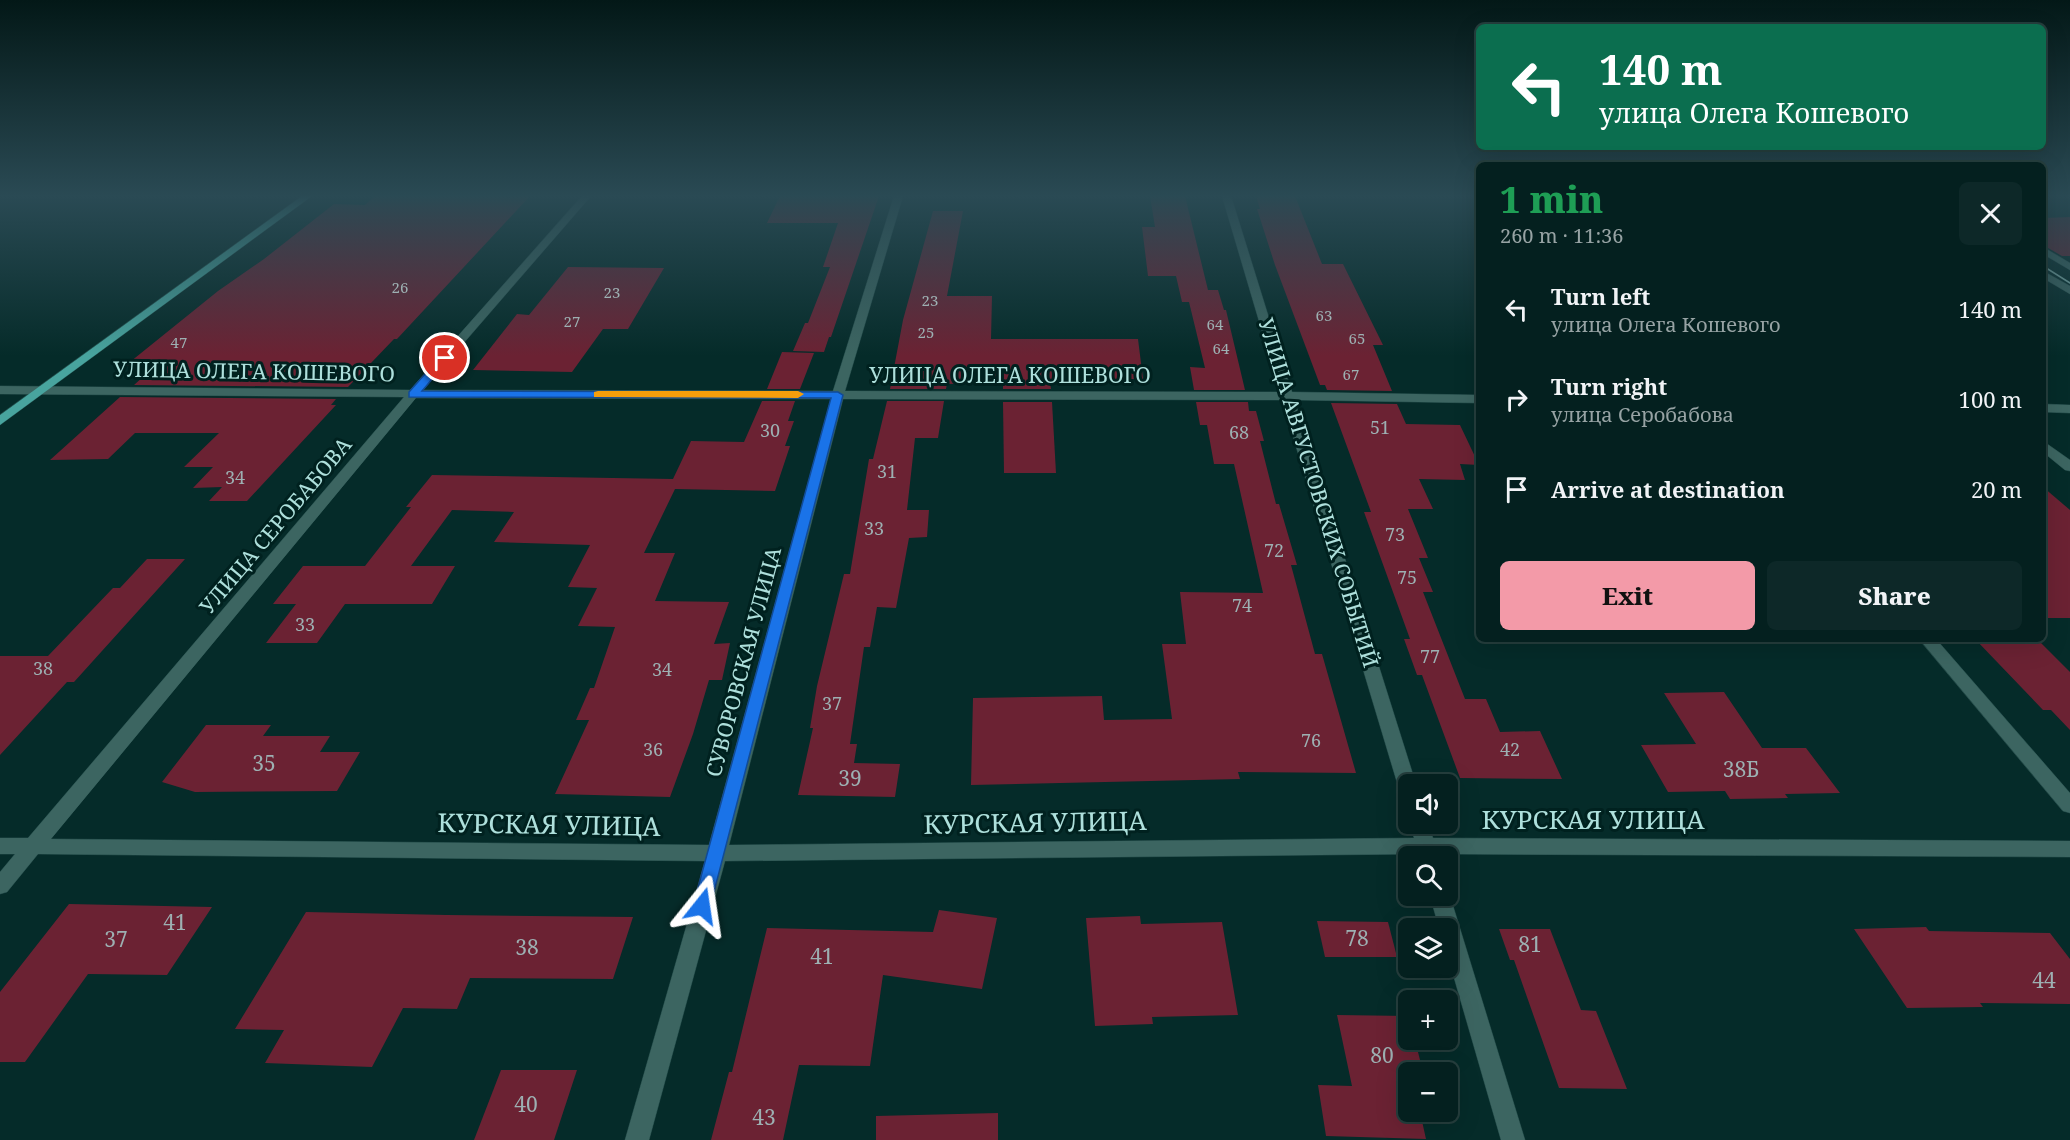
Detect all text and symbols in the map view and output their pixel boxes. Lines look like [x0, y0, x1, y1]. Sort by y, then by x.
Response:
text: 140 m [1599, 40, 1723, 97]
icon: left [1500, 48, 1578, 126]
text: улица Олега Кошевого [1599, 94, 1909, 131]
text: 1 min [1500, 175, 1603, 224]
button: close [1959, 182, 2022, 245]
text: 260 m · 11:36 [1500, 222, 1623, 249]
house number: 26 [392, 277, 408, 297]
text: Turn left [1551, 281, 1650, 311]
house number: 23 [604, 282, 620, 302]
house number: 23 [922, 290, 938, 310]
icon: left [1500, 293, 1533, 326]
text: 140 m [1959, 294, 2022, 324]
house number: 63 [1316, 305, 1332, 325]
house number: 27 [564, 311, 580, 331]
text: улица Олега Кошевого [1551, 311, 1781, 338]
house number: 64 [1207, 314, 1224, 334]
street label: УЛИЦА АВГУСТОВСКИХ СОБЫТИЙ [1252, 315, 1386, 671]
house number: 25 [918, 322, 934, 342]
house number: 65 [1349, 328, 1365, 348]
house number: 47 [171, 332, 187, 352]
pin [419, 332, 470, 383]
house number: 64 [1213, 338, 1230, 358]
icon: arrive [428, 341, 461, 374]
street label: УЛИЦА ОЛЕГА КОШЕВОГО [113, 355, 395, 387]
street label: УЛИЦА ОЛЕГА КОШЕВОГО [869, 361, 1151, 389]
house number: 67 [1343, 364, 1359, 384]
text: Turn right [1551, 371, 1667, 401]
icon: right [1500, 383, 1533, 416]
text: 100 m [1959, 384, 2022, 414]
text: улица Серобабова [1551, 401, 1734, 428]
house number: 51 [1370, 415, 1390, 439]
house number: 30 [760, 418, 780, 442]
house number: 68 [1229, 420, 1249, 444]
street label: УЛИЦА СЕРОБАБОВА [193, 431, 358, 620]
house number: 31 [877, 459, 897, 483]
house number: 34 [225, 465, 245, 489]
icon: arrive [1500, 473, 1533, 506]
text: Arrive at destination [1551, 474, 1785, 504]
text: 20 m [1971, 474, 2022, 504]
house number: 33 [864, 516, 884, 540]
house number: 73 [1385, 522, 1405, 546]
house number: 72 [1264, 538, 1284, 562]
street label: СУВОРОВСКАЯ УЛИЦА [699, 543, 787, 780]
button: Exit [1500, 561, 1755, 630]
button: Share [1767, 561, 2022, 630]
house number: 75 [1397, 565, 1417, 589]
house number: 74 [1232, 593, 1252, 617]
house number: 33 [295, 612, 315, 636]
house number: 77 [1420, 644, 1440, 668]
house number: 38 [33, 656, 53, 680]
house number: 34 [652, 657, 672, 681]
house number: 37 [822, 691, 842, 715]
house number: 76 [1301, 728, 1321, 752]
house number: 36 [643, 737, 663, 761]
house number: 42 [1500, 737, 1520, 761]
house number: 35 [252, 749, 276, 777]
house number: 38Б [1723, 755, 1759, 783]
house number: 39 [838, 764, 862, 792]
map controls [1398, 774, 1458, 1122]
button: sound [1398, 774, 1458, 834]
street label: КУРСКАЯ УЛИЦА [1481, 801, 1705, 837]
street label: КУРСКАЯ УЛИЦА [923, 802, 1148, 842]
street label: КУРСКАЯ УЛИЦА [437, 804, 662, 844]
button: search [1398, 846, 1458, 906]
position arrow [670, 874, 734, 938]
house number: 41 [163, 908, 187, 936]
button: layers [1398, 918, 1458, 978]
house number: 78 [1345, 924, 1369, 952]
house number: 37 [104, 925, 128, 953]
house number: 81 [1518, 930, 1542, 958]
house number: 38 [515, 933, 539, 961]
house number: 41 [810, 942, 834, 970]
house number: 44 [2032, 966, 2056, 994]
button: + [1398, 990, 1458, 1050]
house number: 80 [1370, 1041, 1394, 1069]
button: − [1398, 1062, 1458, 1122]
house number: 40 [514, 1090, 538, 1118]
house number: 43 [752, 1103, 776, 1131]

